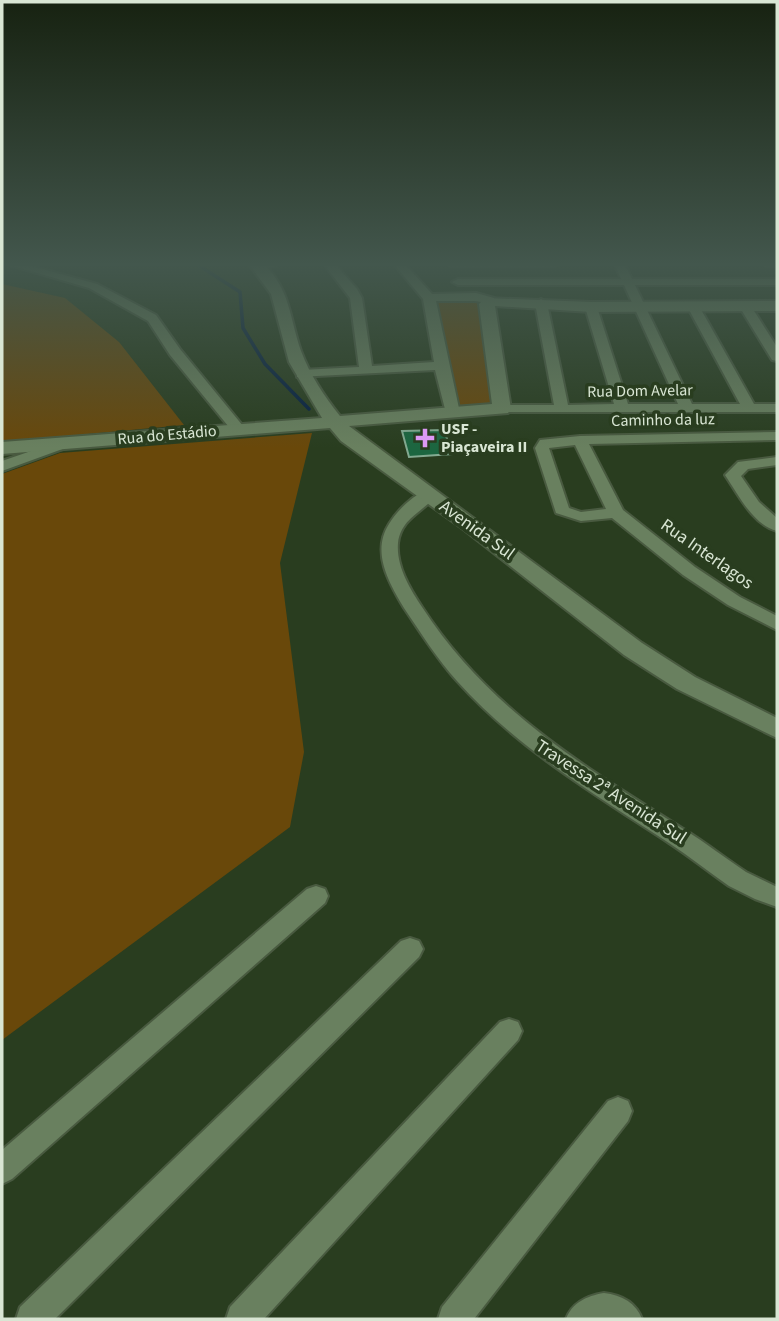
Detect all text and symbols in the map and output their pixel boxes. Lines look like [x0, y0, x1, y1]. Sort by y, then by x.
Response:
street label: Rua Dom Avelar [587, 379, 693, 403]
street label: Caminho da luz [611, 408, 715, 432]
place label: USF - Piaçaveira II [441, 418, 527, 458]
street label: Rua do Estádio [117, 420, 217, 450]
marker: USF - Piaçaveira II [415, 428, 435, 448]
street label: Avenida Sul [434, 494, 520, 566]
street label: Rua Interlagos [656, 513, 758, 595]
street label: Travessa 2ª Avenida Sul [531, 734, 691, 850]

